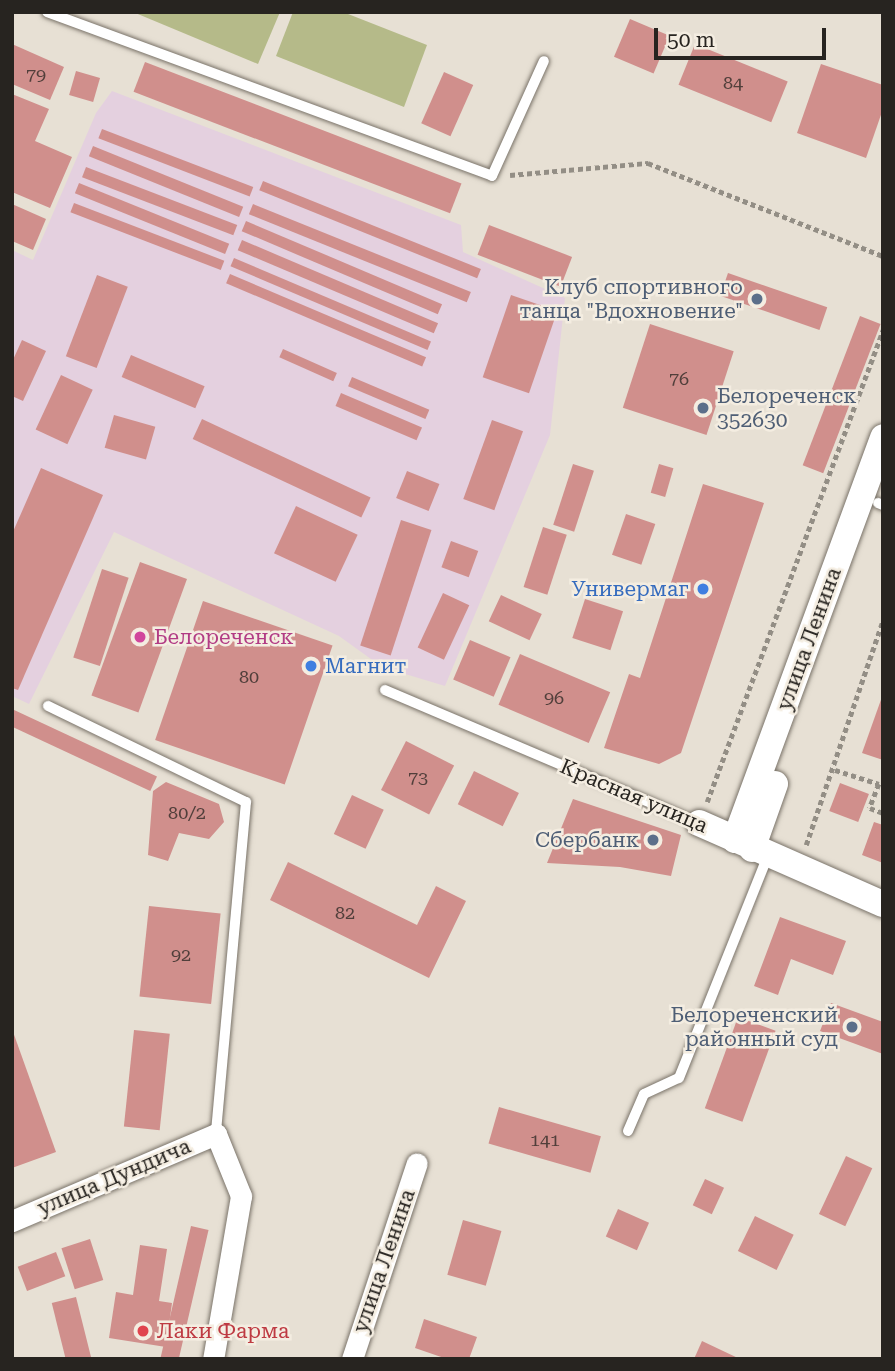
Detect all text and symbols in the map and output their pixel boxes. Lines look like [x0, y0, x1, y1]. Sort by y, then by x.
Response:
scale bar [657, 14, 828, 58]
text: 50 m [667, 28, 715, 52]
house number: 79 [26, 64, 46, 86]
house number: 84 [723, 72, 743, 94]
place label: Клуб спортивного танца "Вдохновение" [519, 274, 743, 324]
marker: Клуб спортивного танца "Вдохновение" [749, 291, 765, 307]
house number: 76 [669, 368, 689, 390]
place label: Белореченск 352630 [717, 383, 856, 433]
marker: Белореченск 352630 [695, 400, 711, 416]
street label: улица Ленина [771, 564, 847, 714]
place label: Универмаг [571, 576, 689, 602]
marker: Универмаг [695, 581, 711, 597]
place label: Белореченск [154, 624, 293, 650]
marker: Белореченск [132, 629, 148, 645]
place label: Магнит [325, 653, 407, 679]
marker: Магнит [303, 658, 319, 674]
house number: 80 [239, 666, 259, 688]
house number: 96 [544, 687, 564, 709]
street label: Красная улица [556, 754, 712, 838]
house number: 73 [408, 767, 428, 789]
house number: 80/2 [168, 802, 206, 824]
place label: Сбербанк [535, 827, 639, 853]
marker: Сбербанк [645, 832, 661, 848]
house number: 82 [335, 902, 355, 924]
house number: 92 [171, 944, 191, 966]
place label: Белореченский районный суд [670, 1002, 838, 1052]
marker: Белореченский районный суд [844, 1019, 860, 1035]
house number: 141 [530, 1129, 560, 1151]
street label: улица Дундича [34, 1133, 194, 1221]
street label: улица Ленина [348, 1186, 420, 1336]
place label: Лаки Фарма [157, 1318, 289, 1344]
marker: Лаки Фарма [135, 1323, 151, 1339]

